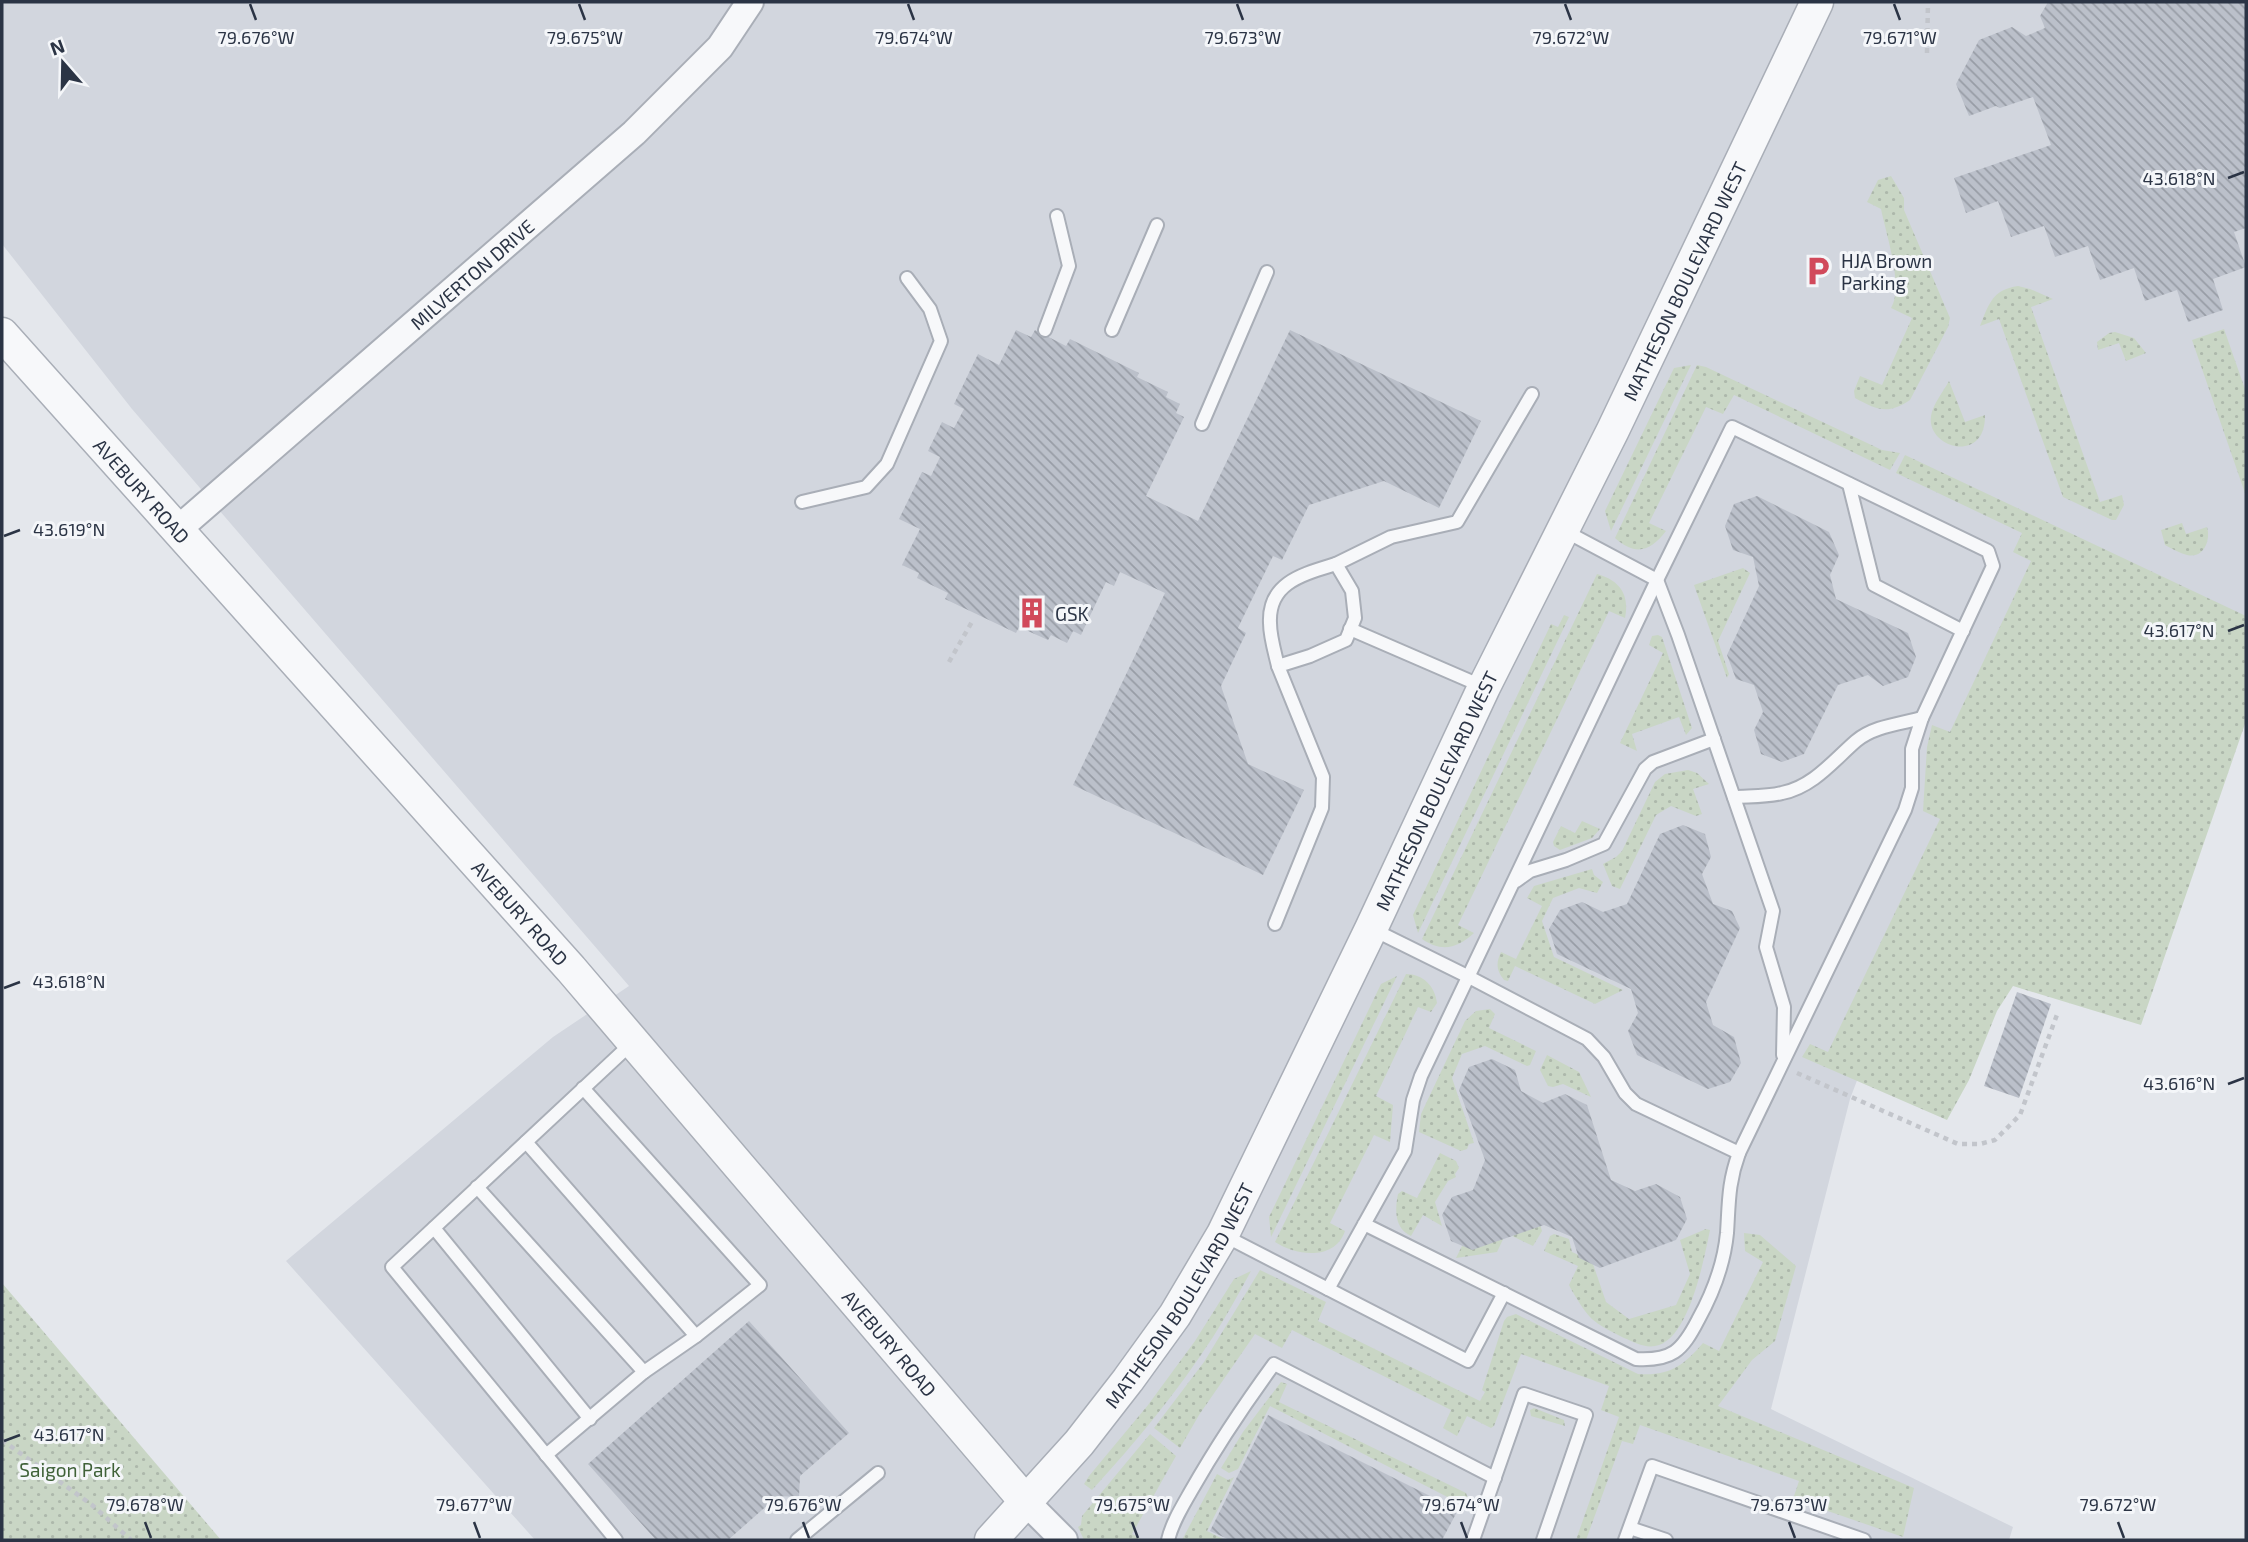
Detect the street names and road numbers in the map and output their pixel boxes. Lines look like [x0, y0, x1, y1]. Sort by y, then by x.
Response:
street label: MATHESON BOULEVARD WEST [1617, 158, 1751, 404]
street label: MILVERTON DRIVE [405, 214, 538, 334]
street label: AVEBURY ROAD [89, 433, 195, 548]
street label: MATHESON BOULEVARD WEST [1370, 667, 1502, 914]
street label: AVEBURY ROAD [468, 856, 573, 970]
street label: MATHESON BOULEVARD WEST [1099, 1179, 1258, 1412]
street label: AVEBURY ROAD [838, 1285, 942, 1401]

